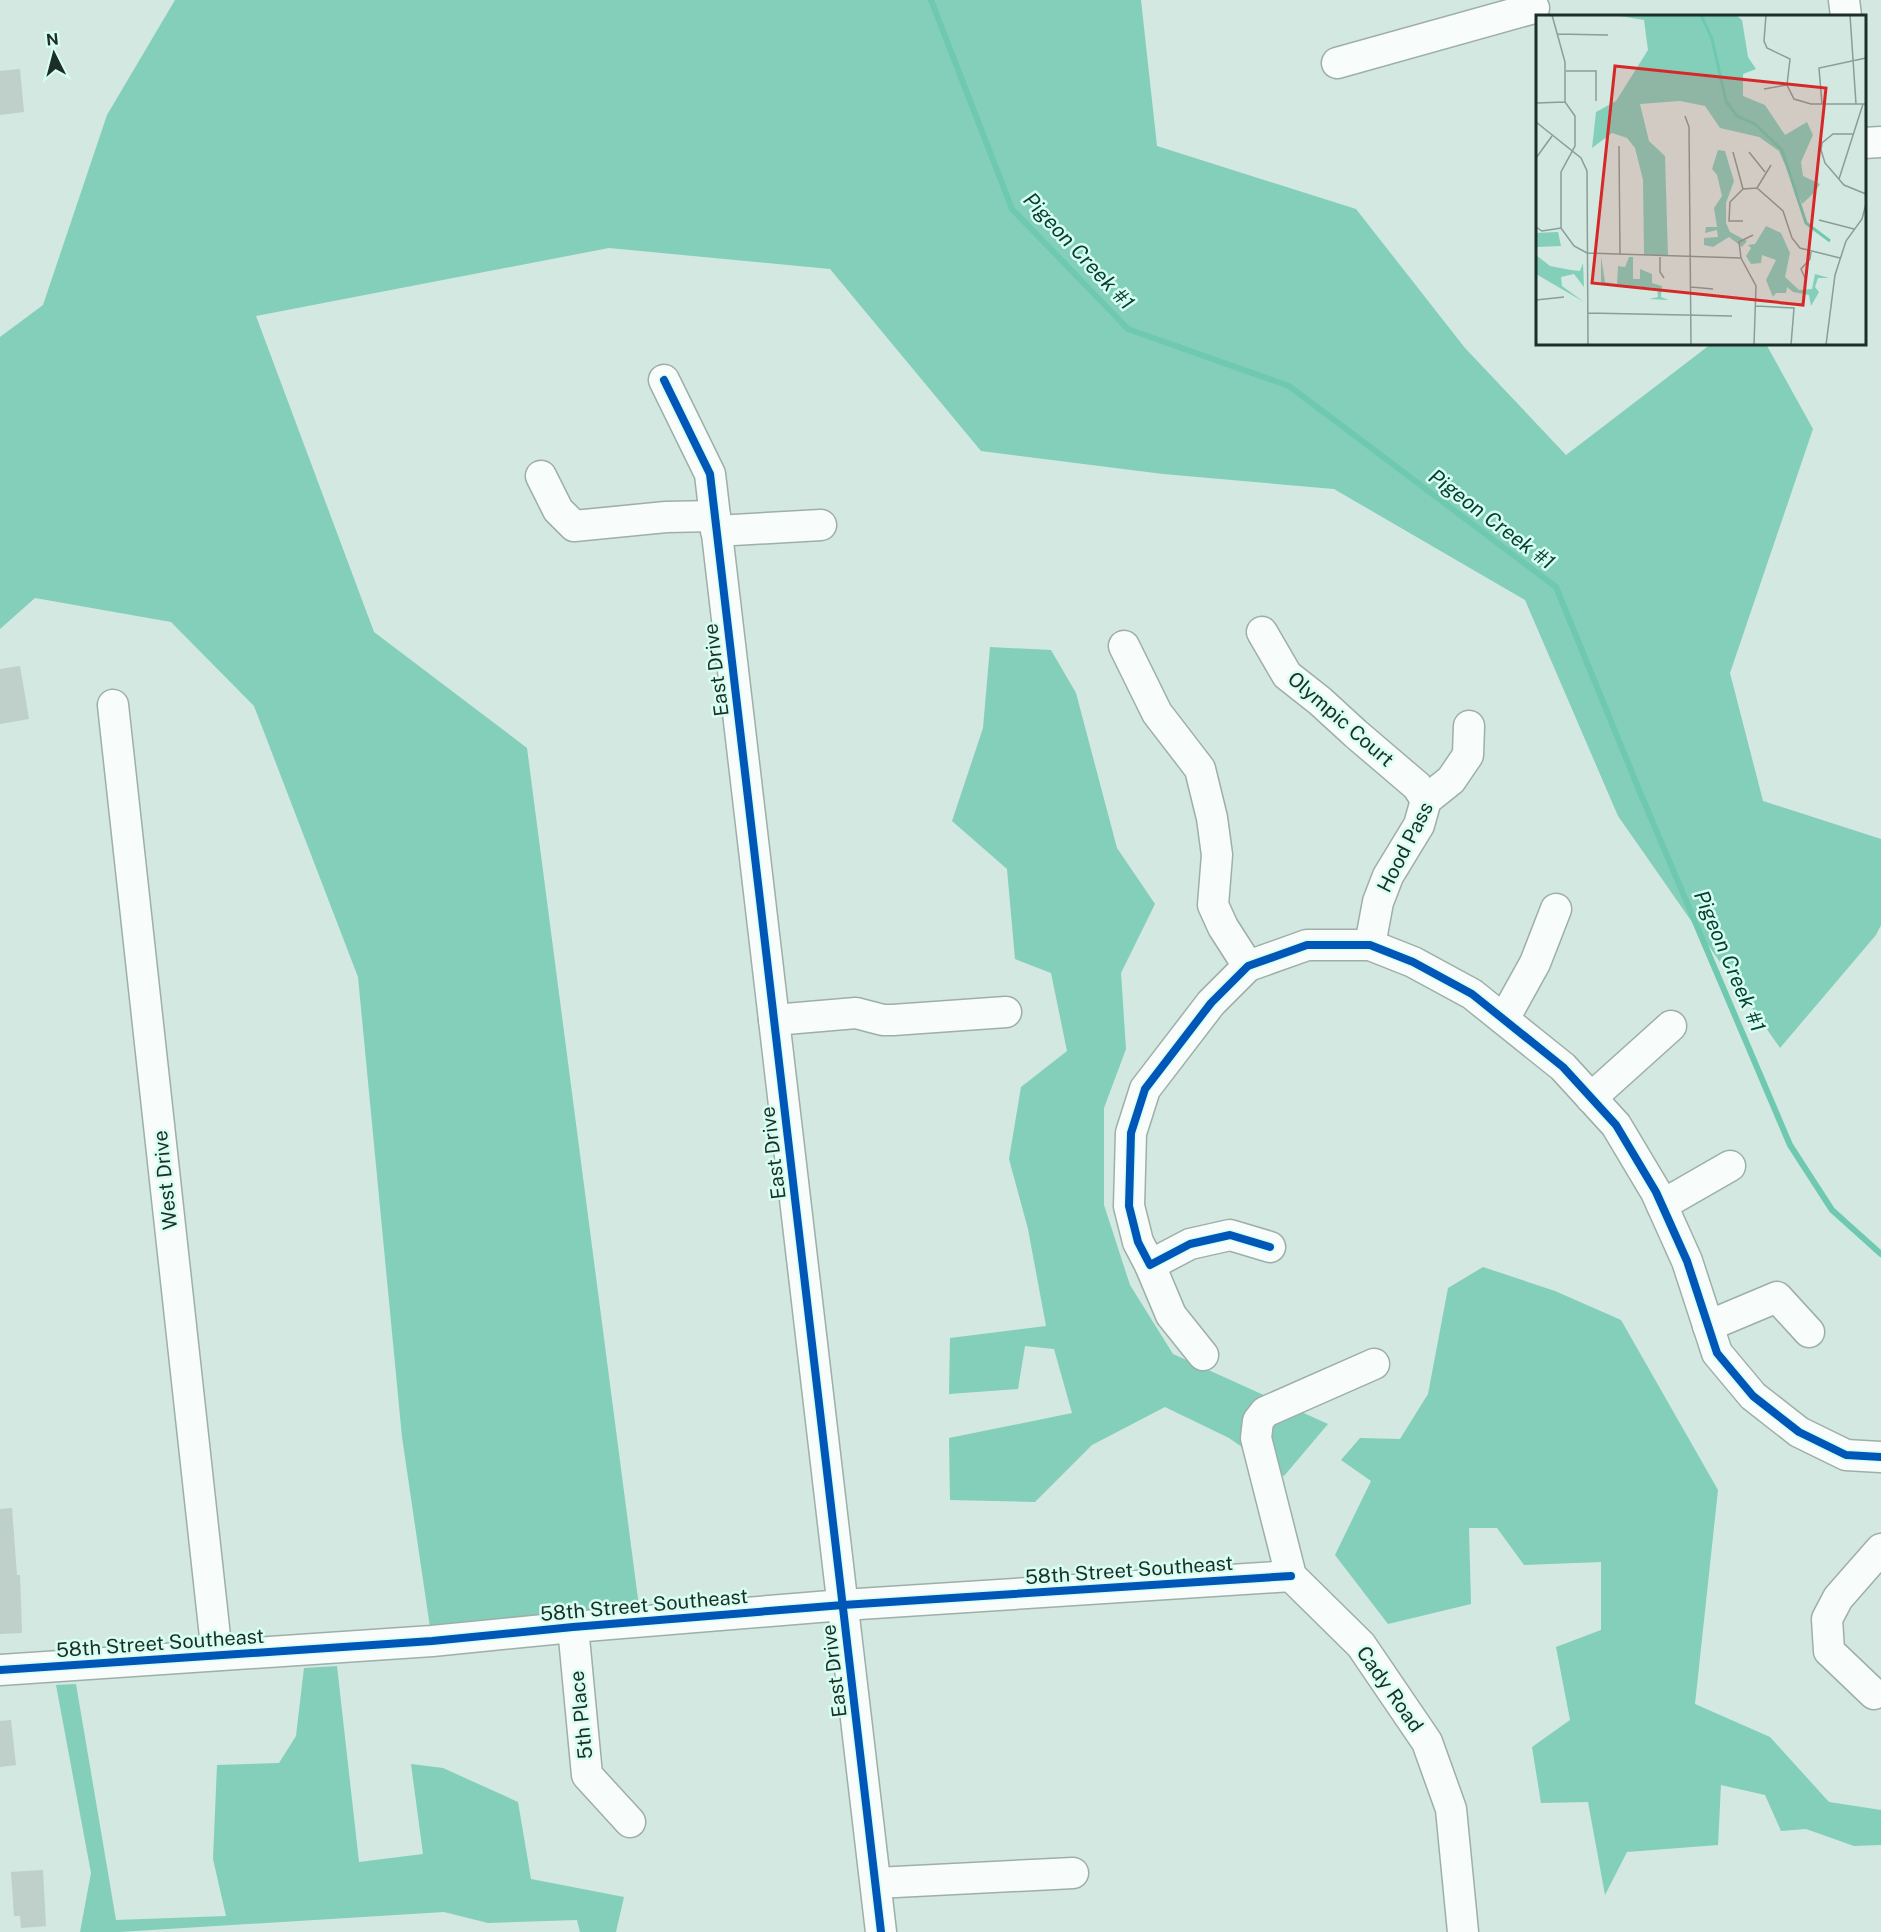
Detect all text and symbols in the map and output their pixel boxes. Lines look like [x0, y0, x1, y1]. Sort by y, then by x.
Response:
inset map [1536, 15, 1866, 345]
north arrow [24, 24, 84, 84]
text: N [45, 29, 60, 50]
water label: Pigeon Creek #1 [1018, 187, 1140, 315]
water label: Pigeon Creek #1 [1424, 463, 1560, 575]
street label: East Drive [698, 622, 734, 718]
street label: Olympic Court [1283, 666, 1399, 772]
street label: Hood Pass [1372, 798, 1438, 896]
water label: Pigeon Creek #1 [1689, 886, 1771, 1036]
street label: East Drive [755, 1105, 791, 1201]
street label: West Drive [148, 1129, 182, 1231]
street label: 58th Street Southeast [1024, 1551, 1234, 1589]
street label: 58th Street Southeast [539, 1584, 749, 1626]
street label: East Drive [816, 1623, 852, 1719]
street label: 58th Street Southeast [55, 1624, 265, 1662]
street label: Cady Road [1352, 1641, 1428, 1737]
street label: 5th Place [564, 1670, 598, 1760]

